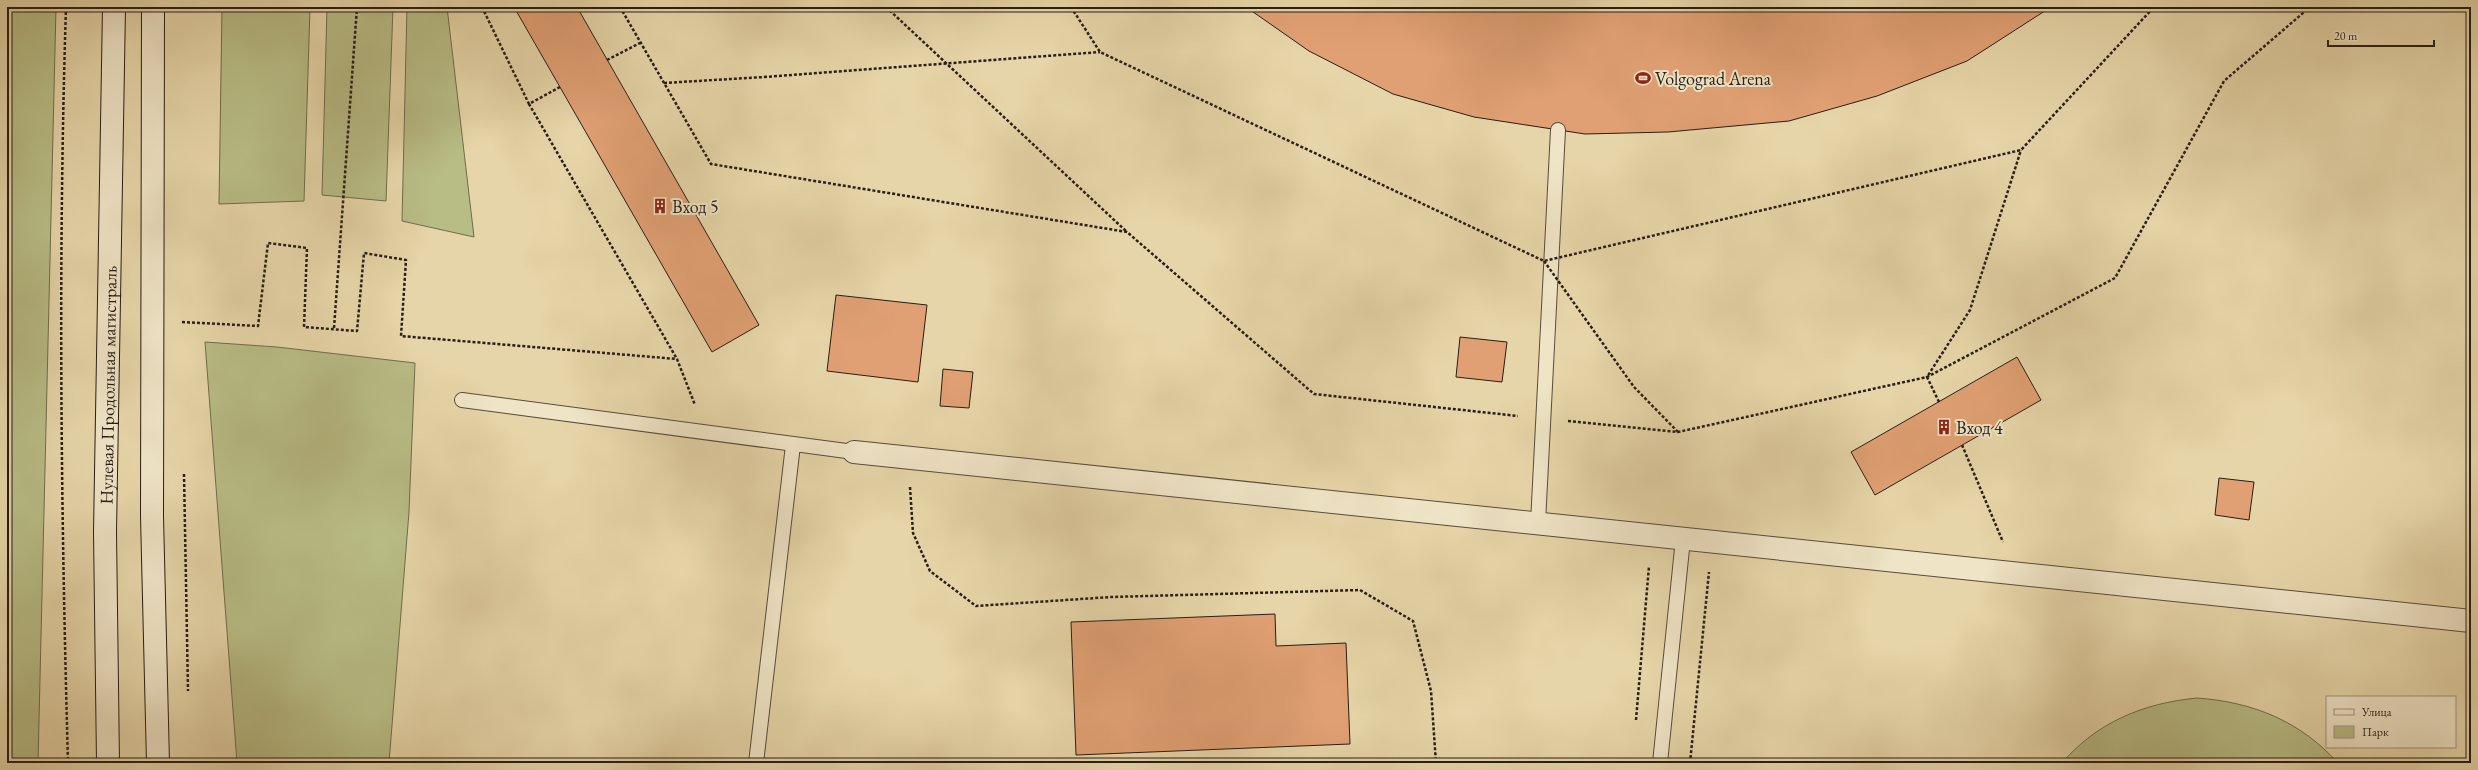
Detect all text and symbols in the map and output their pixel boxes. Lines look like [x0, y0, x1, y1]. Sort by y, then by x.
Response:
scale bar [2328, 22, 2434, 48]
text: 20 m [2334, 28, 2358, 44]
place label: Volgograd Arena [1655, 67, 1772, 90]
sports icon: Volgograd Arena [1634, 69, 1652, 87]
place label: Вход 5 [672, 195, 719, 218]
building icon: Вход 5 [651, 197, 669, 215]
street label: Нулевая Продольная магистраль [94, 266, 121, 505]
place label: Вход 4 [1956, 416, 2003, 439]
building icon: Вход 4 [1935, 418, 1953, 436]
legend [2326, 696, 2456, 748]
text: Улица [2361, 704, 2392, 720]
text: Парк [2362, 724, 2389, 740]

